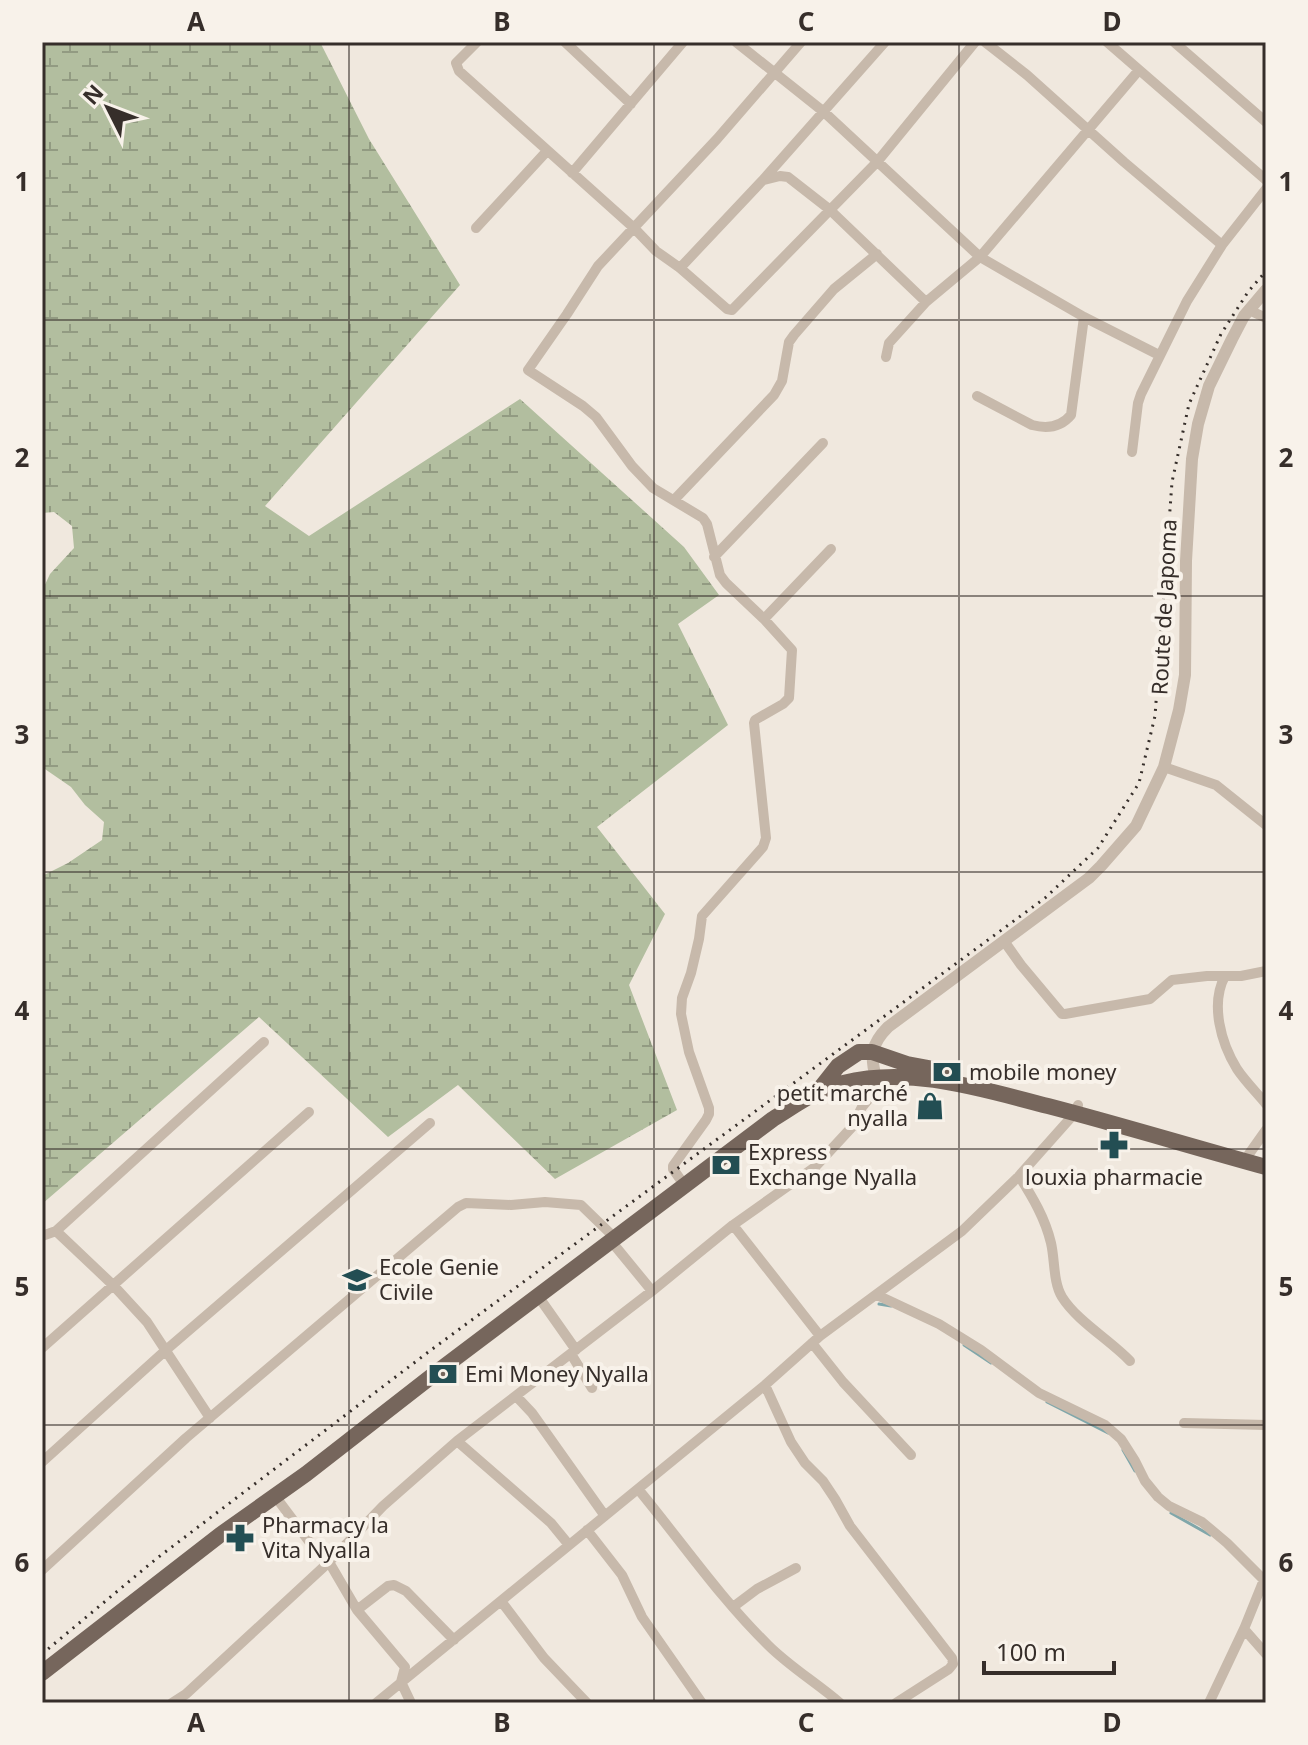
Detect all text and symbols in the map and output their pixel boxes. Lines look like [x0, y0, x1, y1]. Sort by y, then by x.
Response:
text: A [187, 3, 205, 39]
text: B [493, 3, 511, 39]
text: C [798, 3, 814, 39]
text: D [1102, 3, 1122, 39]
north arrow [68, 68, 148, 148]
text: N [75, 77, 110, 111]
text: 1 [15, 163, 29, 199]
text: 1 [1279, 163, 1293, 199]
text: 2 [15, 439, 30, 475]
text: 2 [1279, 439, 1294, 475]
street label: Route de Japoma [1143, 518, 1183, 696]
text: 3 [15, 716, 29, 752]
text: 3 [1279, 716, 1293, 752]
text: 4 [15, 992, 30, 1028]
text: 4 [1279, 992, 1294, 1028]
place label: mobile money [969, 1056, 1117, 1086]
bank icon: mobile money [932, 1057, 962, 1087]
place label: petit marché nyalla [777, 1077, 908, 1132]
shop icon: petit marché nyalla [915, 1091, 945, 1121]
pharmacy icon: louxia pharmacie [1099, 1130, 1129, 1160]
place label: Express Exchange Nyalla [748, 1136, 917, 1191]
bank icon: Express Exchange Nyalla [711, 1150, 741, 1180]
place label: louxia pharmacie [1025, 1161, 1203, 1191]
place label: Ecole Genie Civile [379, 1251, 499, 1306]
school or university icon: Ecole Genie Civile [342, 1265, 372, 1295]
text: 5 [15, 1268, 29, 1304]
text: 5 [1279, 1268, 1293, 1304]
place label: Emi Money Nyalla [465, 1358, 649, 1388]
bank icon: Emi Money Nyalla [428, 1359, 458, 1389]
place label: Pharmacy la Vita Nyalla [262, 1509, 389, 1564]
pharmacy icon: Pharmacy la Vita Nyalla [225, 1523, 255, 1553]
text: 6 [15, 1544, 30, 1580]
text: 6 [1279, 1544, 1294, 1580]
scale bar [984, 1625, 1114, 1675]
text: 100 m [996, 1635, 1066, 1668]
text: A [187, 1704, 205, 1740]
text: B [493, 1704, 511, 1740]
text: C [798, 1704, 814, 1740]
text: D [1102, 1704, 1122, 1740]

